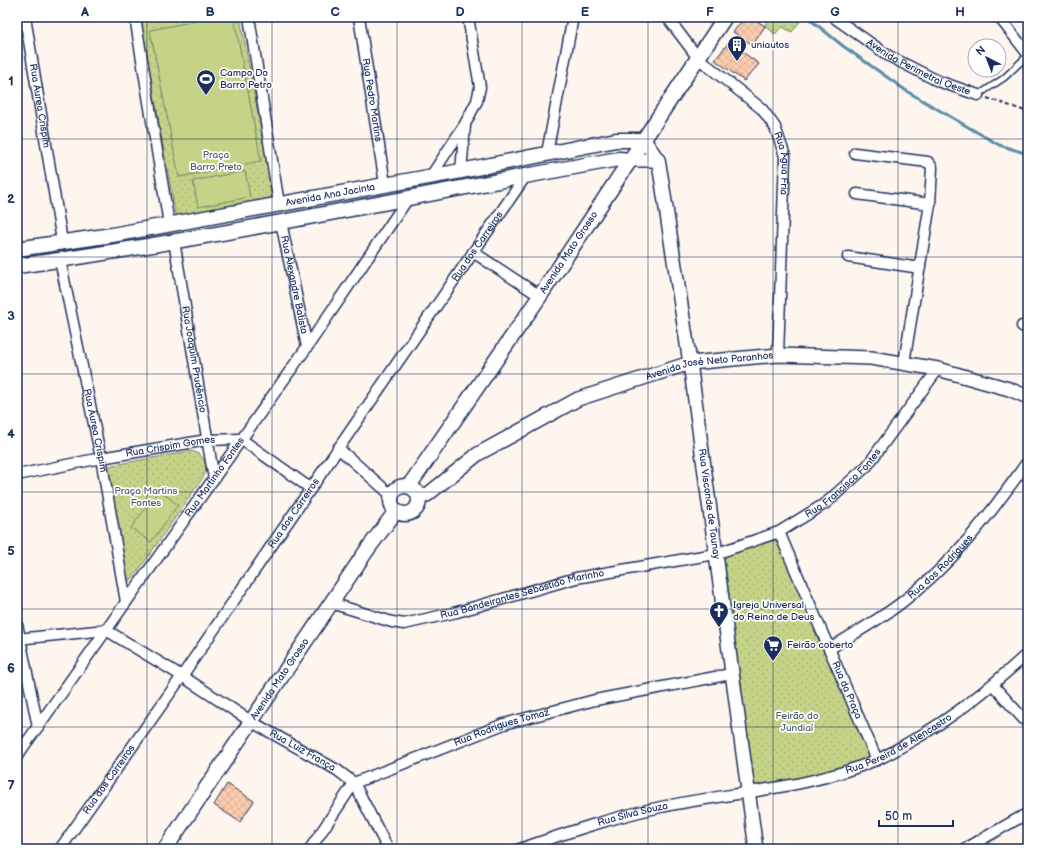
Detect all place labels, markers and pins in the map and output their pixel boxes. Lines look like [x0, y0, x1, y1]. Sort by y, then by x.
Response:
building icon: uniautos [726, 34, 748, 62]
place label: uniautos [751, 39, 789, 51]
place label: Campo Do Barro Petro [220, 67, 272, 91]
sports icon: Campo Do Barro Petro [195, 68, 217, 96]
place label: Igreja Universal do Reino de Deus [733, 599, 815, 623]
church icon: Igreja Universal do Reino de Deus [708, 600, 730, 628]
supermarket icon: Feirão coberto [762, 634, 784, 662]
place label: Feirão coberto [787, 639, 853, 651]

